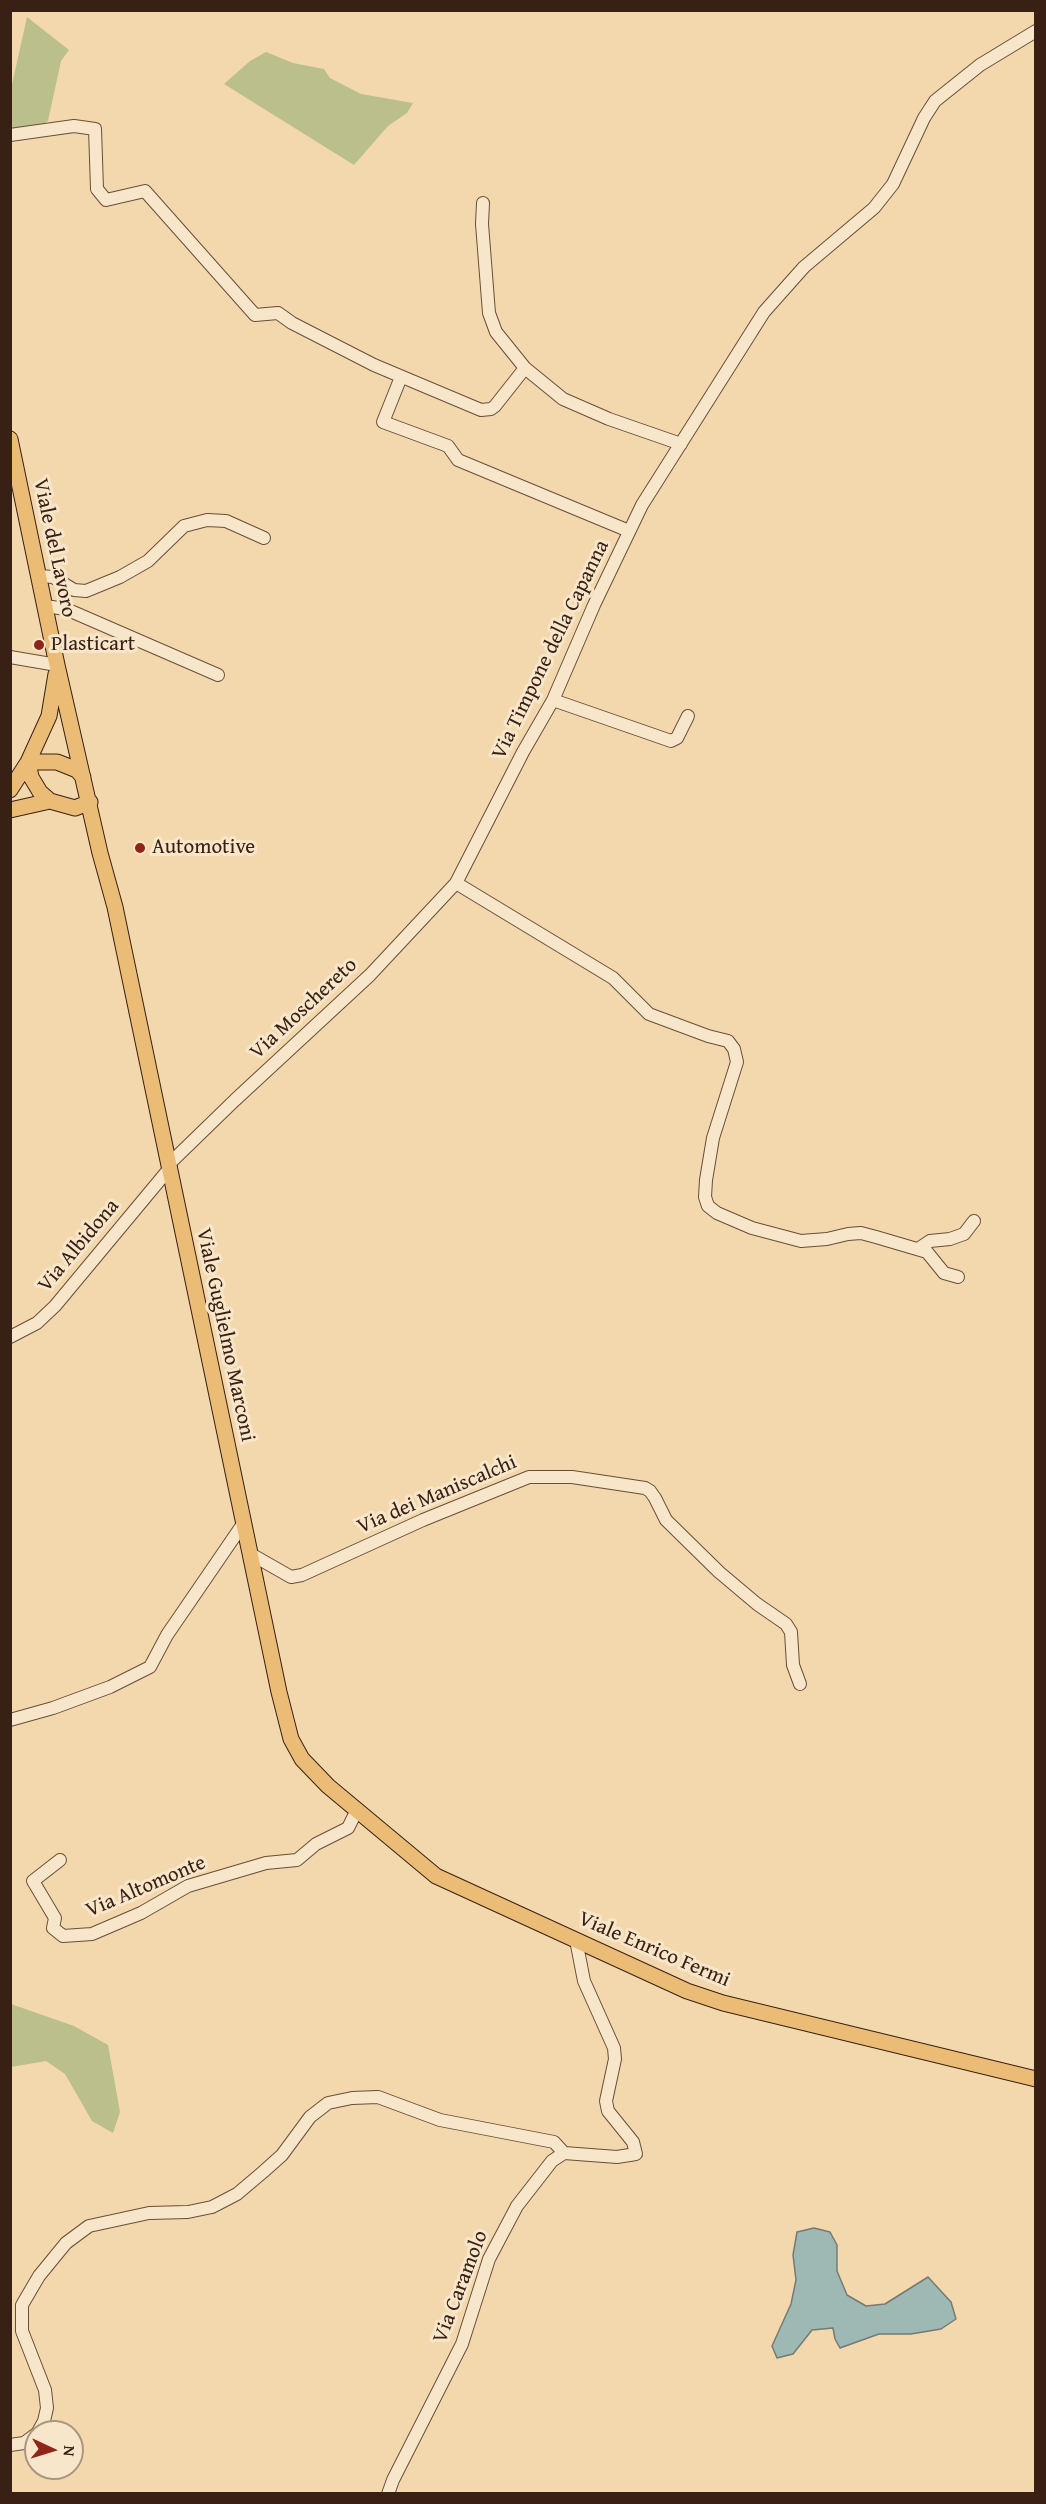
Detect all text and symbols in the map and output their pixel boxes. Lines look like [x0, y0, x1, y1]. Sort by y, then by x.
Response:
street label: Viale del Lavoro [27, 476, 81, 620]
street label: Via Timpone della Capanna [487, 536, 615, 764]
place label: Plasticart [51, 632, 135, 658]
marker: Plasticart [32, 638, 46, 652]
place label: Automotive [152, 835, 255, 861]
marker: Automotive [133, 841, 147, 855]
street label: Via Moschereto [245, 953, 363, 1065]
street label: Via Albidona [33, 1195, 125, 1297]
street label: Viale Guglielmo Marconi [190, 1226, 260, 1444]
street label: Via dei Maniscalchi [353, 1450, 521, 1540]
street label: Via Altomonte [82, 1850, 210, 1924]
street label: Viale Enrico Fermi [574, 1907, 734, 1993]
street label: Via Caramolo [428, 2227, 494, 2347]
north arrow [24, 2420, 84, 2480]
text: N [58, 2445, 82, 2457]

